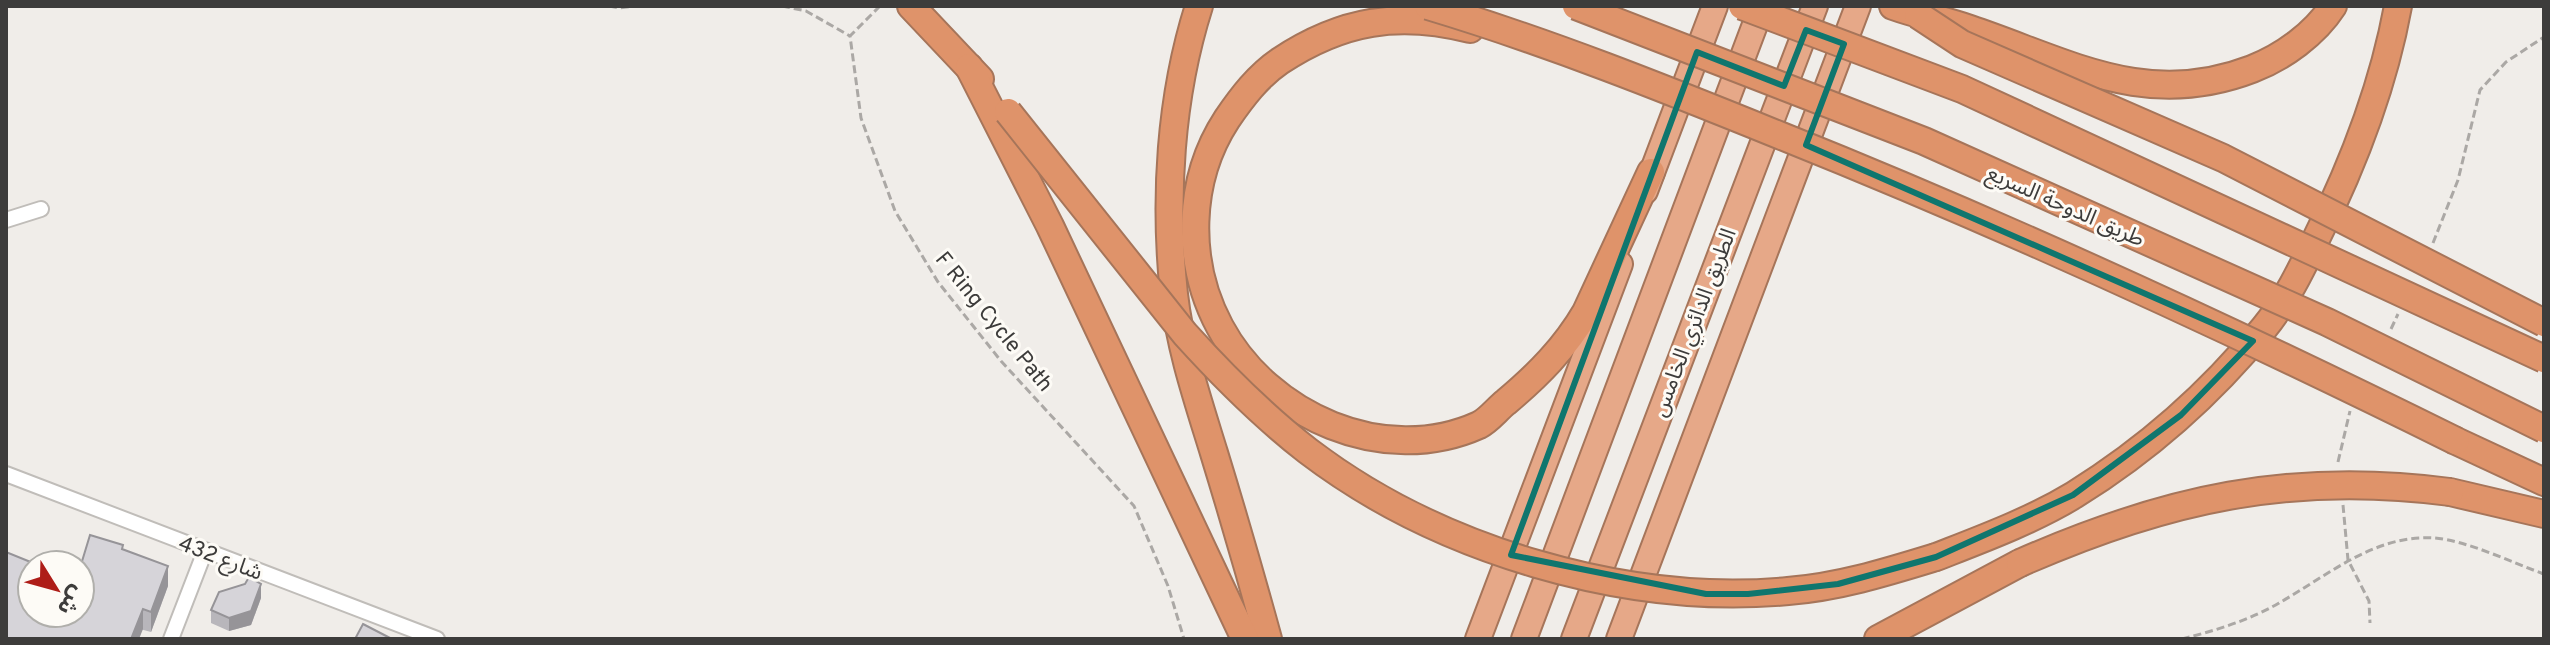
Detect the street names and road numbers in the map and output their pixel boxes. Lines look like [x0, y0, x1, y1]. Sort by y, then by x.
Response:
street label: طريق الدوحة السريع [1982, 160, 2148, 255]
street label: الطريق الدائري الخامس [1647, 225, 1745, 421]
street label: F Ring Cycle Path [928, 247, 1058, 398]
street label: شارع 432 [174, 531, 266, 589]

